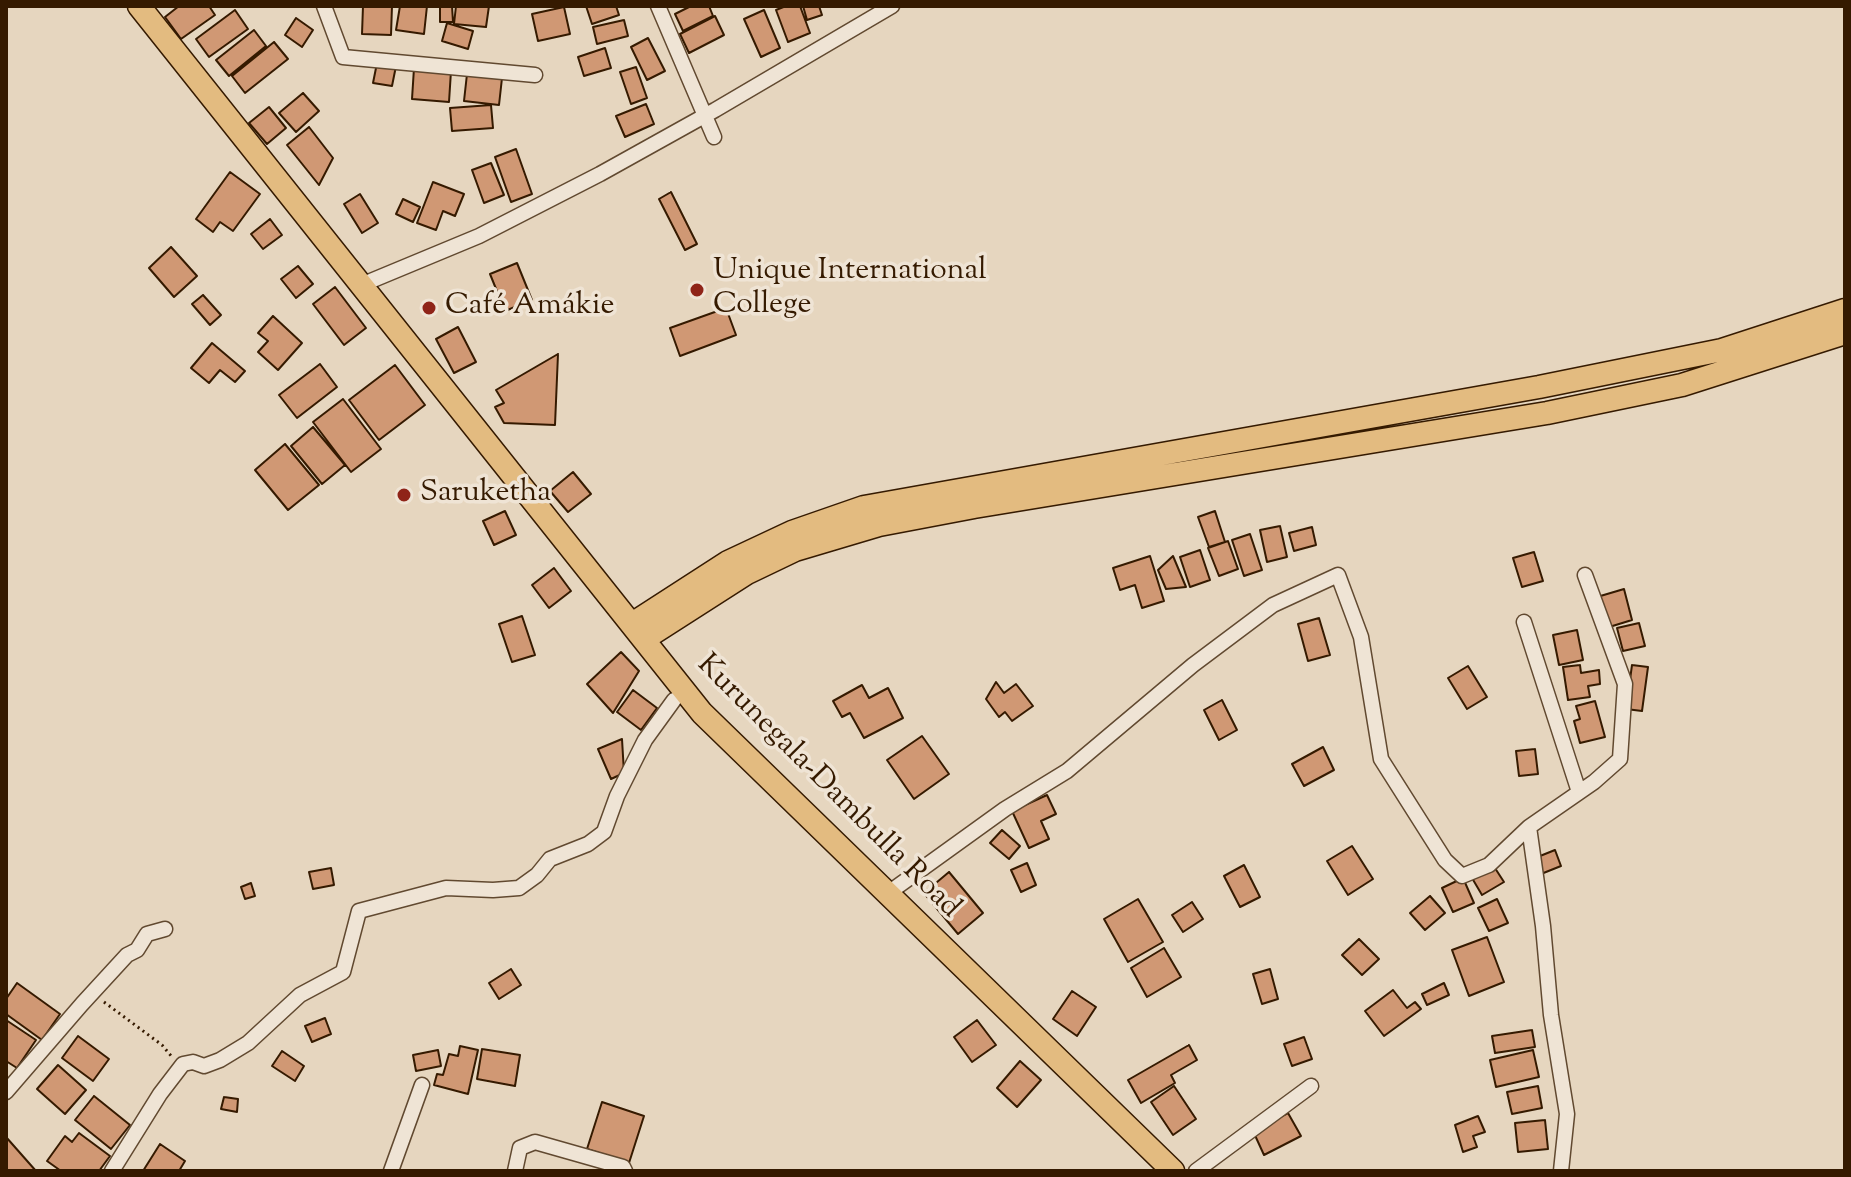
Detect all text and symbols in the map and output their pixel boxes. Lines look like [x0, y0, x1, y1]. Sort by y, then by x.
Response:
place label: Unique International College [713, 255, 987, 326]
marker: Unique International College [688, 281, 706, 299]
place label: Café Amákie [445, 290, 614, 326]
marker: Café Amákie [420, 299, 438, 317]
place label: Saruketha [420, 477, 551, 513]
marker: Saruketha [395, 486, 413, 504]
street label: Kurunegala-Dambulla Road [688, 649, 966, 927]

